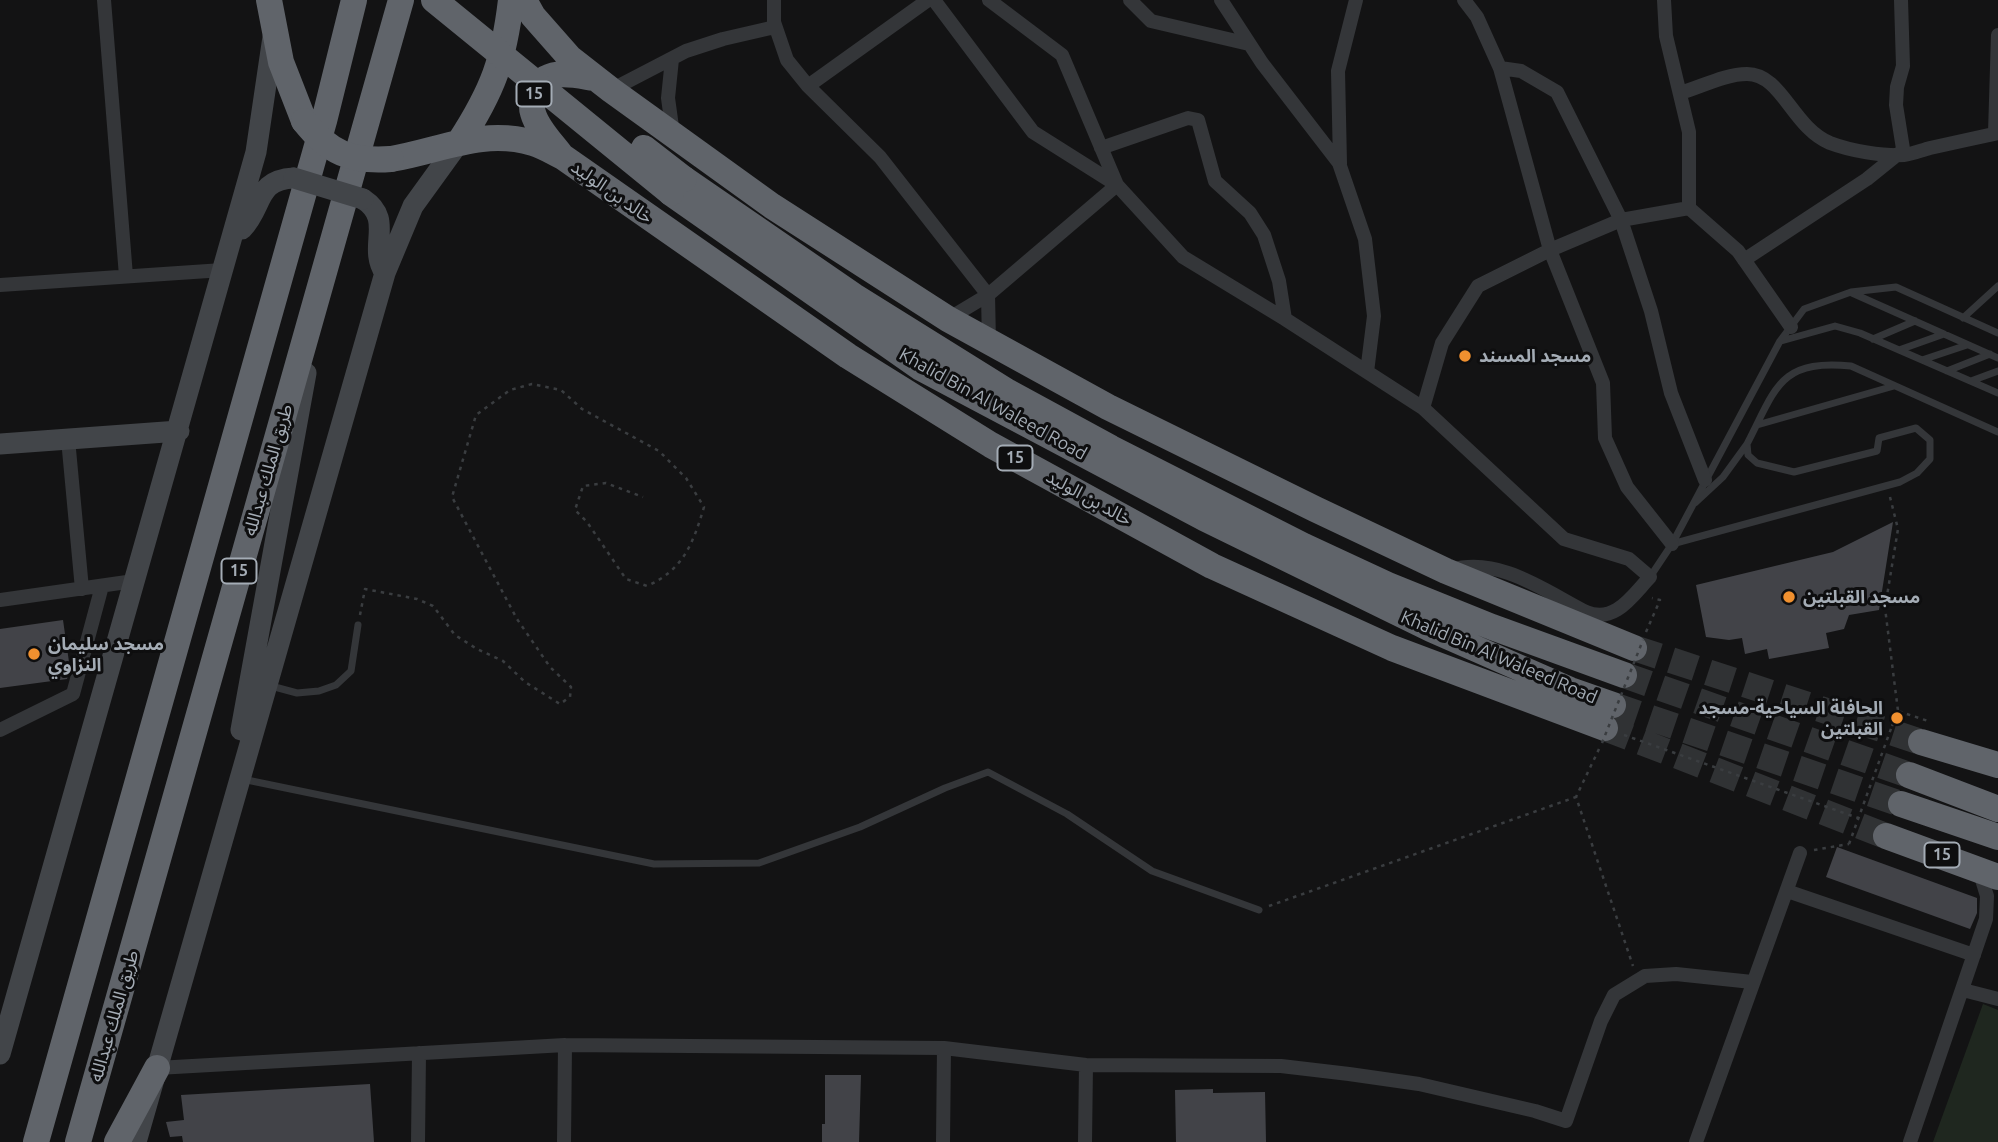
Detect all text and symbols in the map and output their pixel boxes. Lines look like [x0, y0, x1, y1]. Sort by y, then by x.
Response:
road number: 15 [516, 82, 552, 106]
street label: خالد بن الوليد [567, 156, 657, 228]
street label: Khalid Bin Al Waleed Road [895, 343, 1091, 465]
place label: مسجد المسند [1479, 345, 1591, 367]
marker: مسجد المسند [1457, 348, 1473, 364]
street label: طريق الملك عبدالله [239, 402, 297, 538]
road number: 15 [998, 446, 1032, 471]
street label: خالد بن الوليد [1042, 466, 1136, 530]
road number: 15 [222, 558, 256, 584]
place label: مسجد القبلتين [1803, 586, 1920, 608]
marker: مسجد القبلتين [1781, 589, 1797, 605]
street label: Khalid Bin Al Waleed Road [1398, 606, 1600, 708]
place label: مسجد سليمان النزاوي [48, 633, 164, 676]
marker: مسجد سليمان النزاوي [26, 646, 42, 662]
place label: الحافلة السياحية-مسجد القبلتين [1699, 697, 1883, 740]
marker: الحافلة السياحية-مسجد القبلتين [1889, 710, 1905, 726]
road number: 15 [1924, 842, 1960, 868]
street label: طريق الملك عبدالله [85, 948, 143, 1084]

